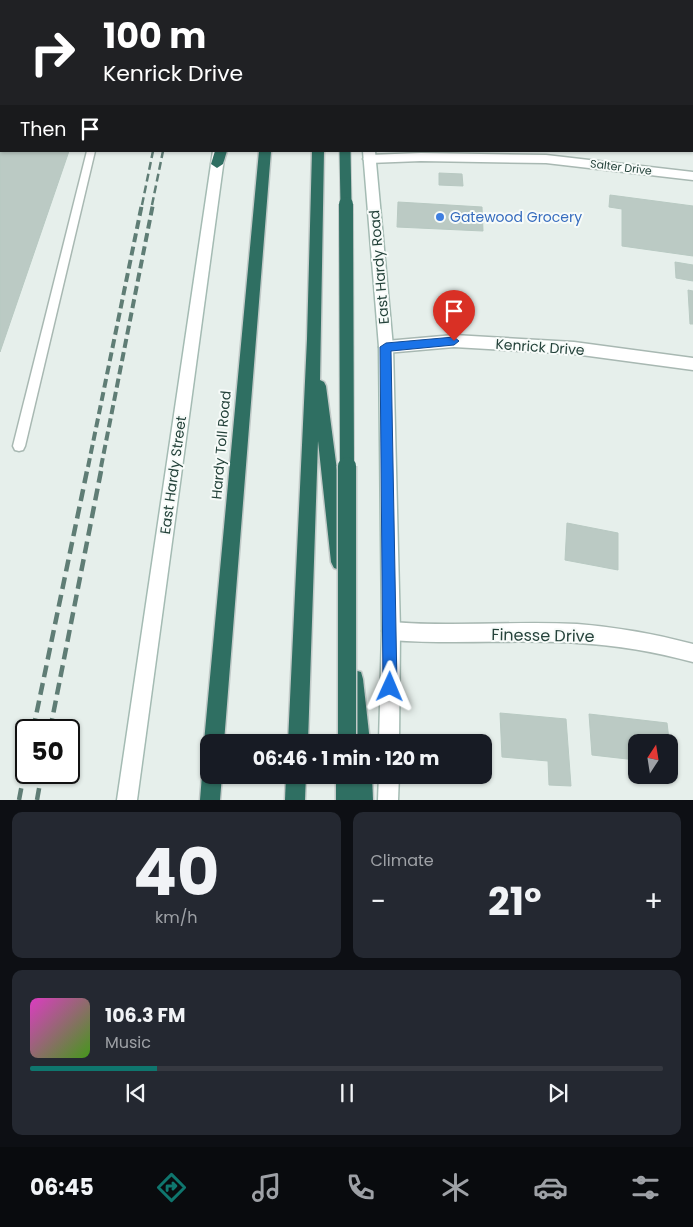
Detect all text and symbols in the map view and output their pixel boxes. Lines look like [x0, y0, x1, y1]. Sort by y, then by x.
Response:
text: 100 m [103, 11, 206, 60]
icon: right [20, 20, 85, 85]
text: Kenrick Drive [103, 58, 243, 89]
icon: arrive [76, 115, 104, 143]
text: Then [20, 116, 66, 143]
street label: Salter Drive [589, 155, 653, 179]
place label: Gatewood Grocery [450, 207, 582, 227]
street label: East Hardy Road [364, 209, 394, 325]
marker: Gatewood Grocery [434, 211, 446, 223]
pin [433, 290, 475, 341]
icon: arrive [440, 297, 468, 325]
street label: Kenrick Drive [495, 334, 586, 360]
street label: Hardy Toll Road [206, 390, 236, 500]
street label: East Hardy Street [155, 415, 191, 535]
street label: Finesse Drive [491, 623, 595, 648]
position arrow [363, 660, 415, 712]
speed limit sign: 50 [15, 719, 80, 784]
north arrow [628, 734, 678, 784]
map controls [628, 734, 678, 784]
text: 06:46 · 1 min · 120 m [253, 745, 439, 772]
text: 40 [133, 827, 219, 918]
text: Climate [371, 849, 434, 872]
text: 21° [488, 875, 542, 928]
text: − [371, 882, 386, 921]
text: + [644, 882, 663, 921]
text: km/h [155, 906, 198, 929]
text: 106.3 FM [105, 1002, 185, 1029]
text: Music [105, 1031, 151, 1054]
icon: previous [122, 1079, 150, 1107]
icon: pause [333, 1079, 361, 1107]
icon: next [544, 1079, 572, 1107]
icon: directions [154, 1170, 189, 1205]
icon: music [249, 1170, 284, 1205]
icon: phone [343, 1170, 378, 1205]
icon: climate [438, 1170, 473, 1205]
icon: car [533, 1170, 568, 1205]
icon: filters [628, 1170, 663, 1205]
text: 06:45 [30, 1172, 94, 1203]

